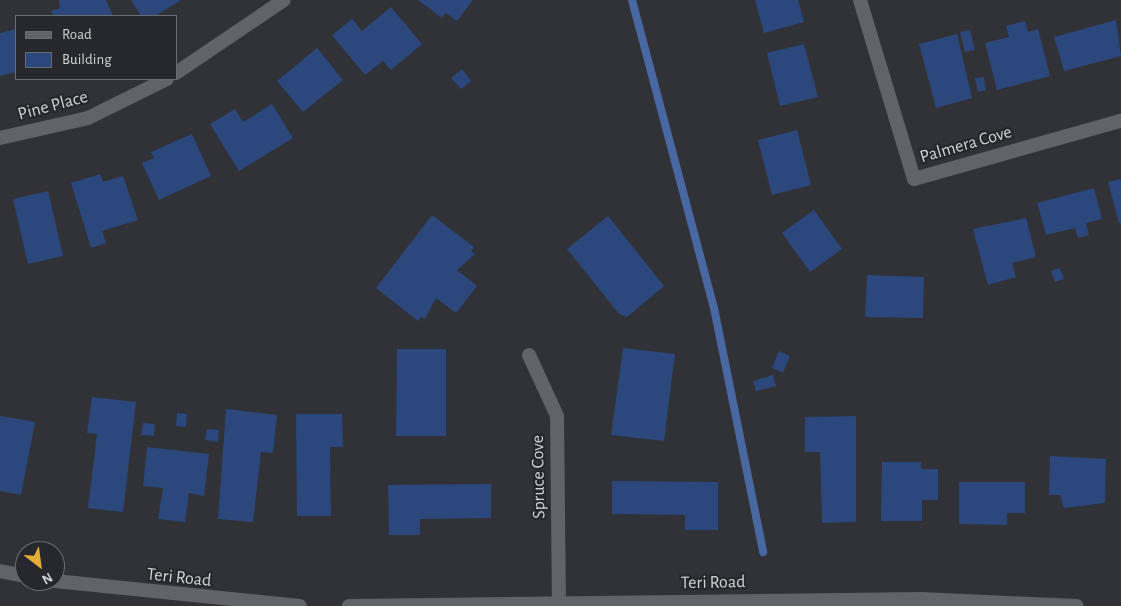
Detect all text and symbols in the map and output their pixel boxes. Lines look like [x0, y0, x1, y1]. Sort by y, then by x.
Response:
legend [15, 15, 178, 80]
text: Road [62, 27, 92, 42]
text: Building [62, 52, 112, 67]
street label: Pine Place [16, 86, 90, 126]
street label: Palmera Cove [918, 122, 1014, 168]
street label: Spruce Cove [527, 435, 551, 519]
north arrow [15, 541, 65, 591]
street label: Teri Road [146, 564, 212, 592]
text: N [39, 570, 55, 587]
street label: Teri Road [680, 572, 746, 594]

